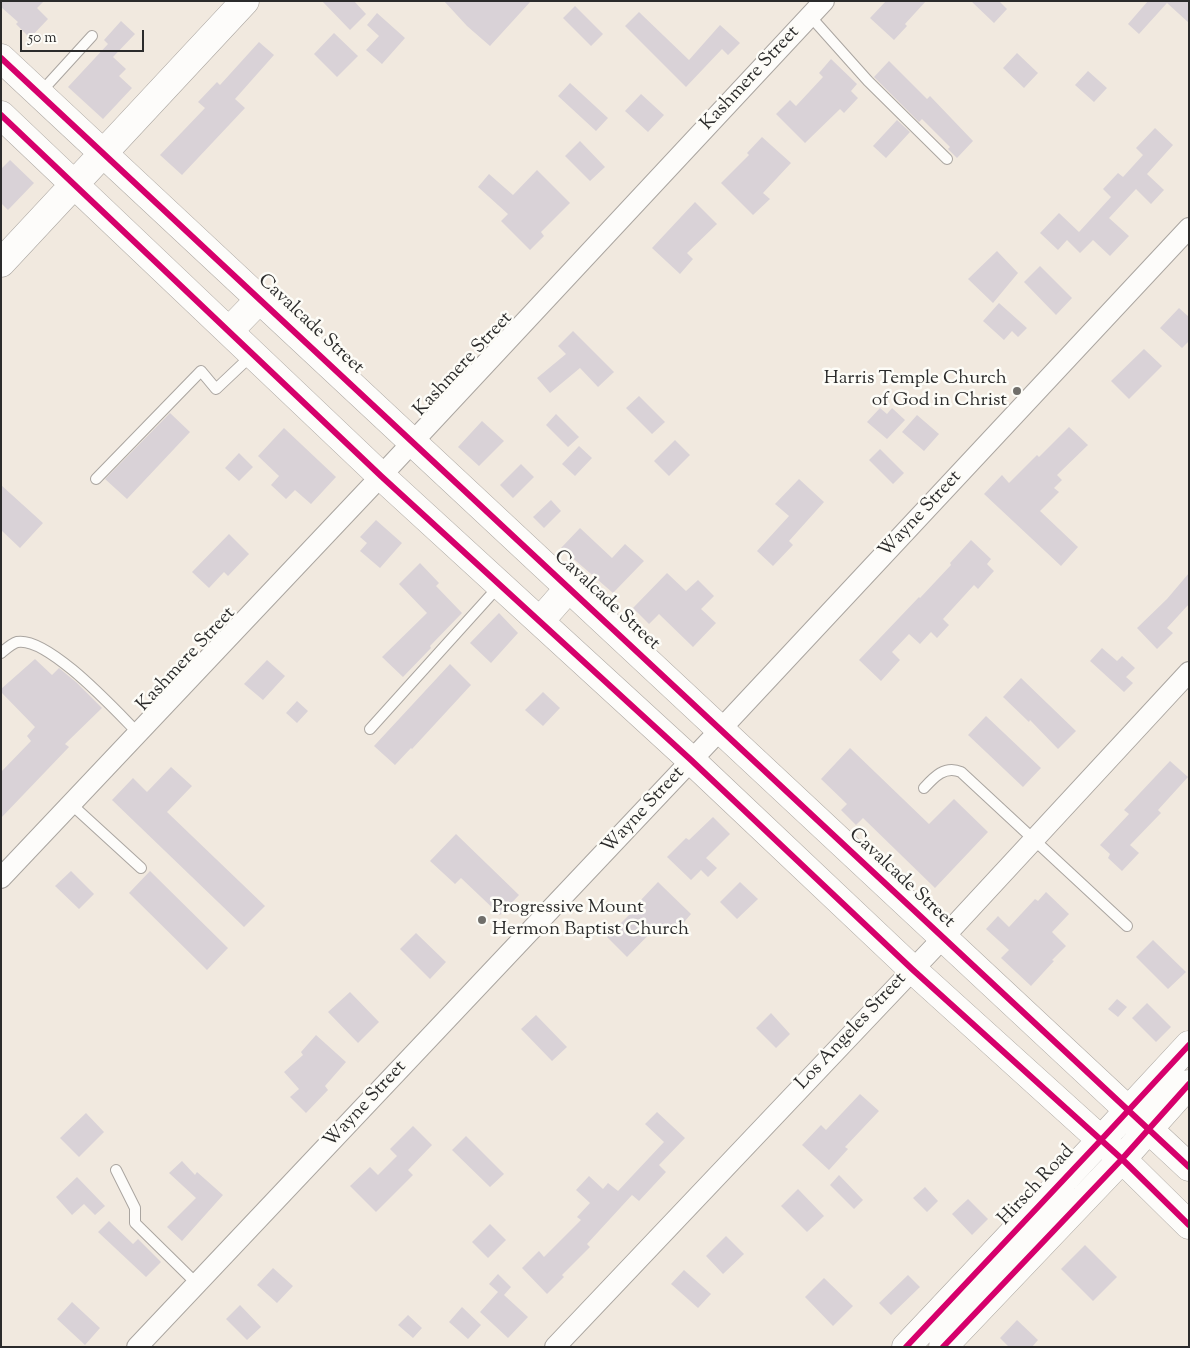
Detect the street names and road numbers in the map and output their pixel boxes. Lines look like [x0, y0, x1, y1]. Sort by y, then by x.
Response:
street label: Kashmere Street [697, 22, 805, 136]
street label: Cavalcade Street [252, 270, 368, 380]
street label: Kashmere Street [410, 308, 518, 422]
street label: Wayne Street [875, 467, 967, 563]
street label: Cavalcade Street [548, 546, 664, 656]
street label: Kashmere Street [133, 603, 241, 717]
street label: Wayne Street [598, 763, 690, 859]
street label: Cavalcade Street [843, 824, 959, 934]
street label: Los Angeles Street [792, 969, 912, 1095]
street label: Wayne Street [320, 1057, 412, 1153]
street label: Hirsch Road [994, 1141, 1080, 1231]

